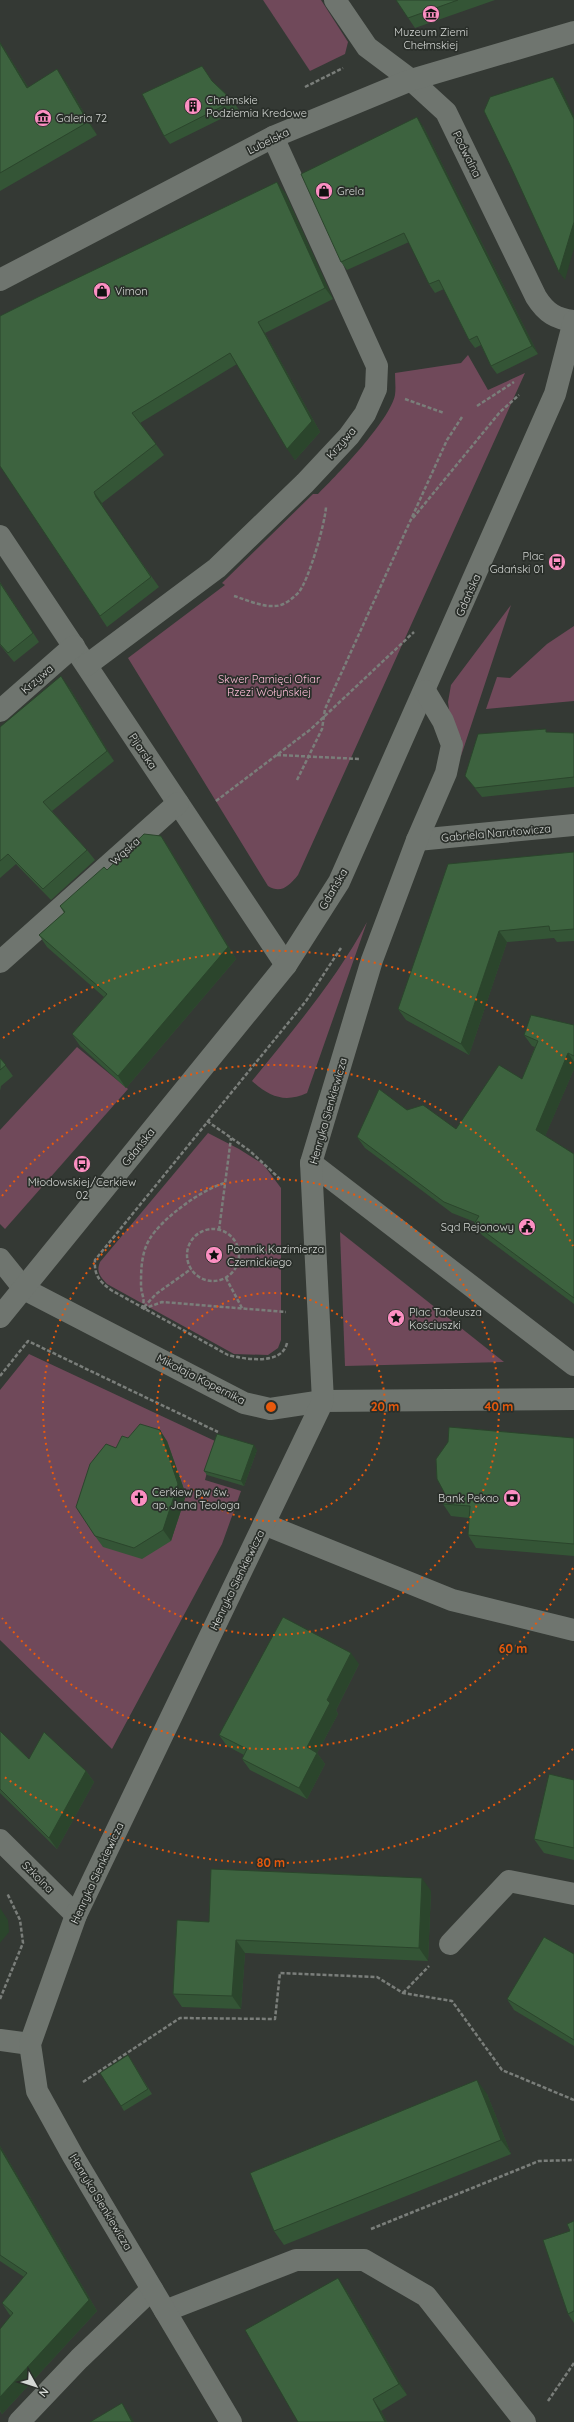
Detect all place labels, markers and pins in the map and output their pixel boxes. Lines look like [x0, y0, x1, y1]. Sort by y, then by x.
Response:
museum icon: Muzeum Ziemi Chełmskiej [421, 4, 441, 24]
place label: Muzeum Ziemi Chełmskiej [394, 25, 468, 52]
place label: Chełmskie Podziemia Kredowe [206, 93, 307, 120]
building icon: Chełmskie Podziemia Kredowe [183, 96, 203, 116]
museum icon: Galeria 72 [33, 108, 53, 128]
place label: Galeria 72 [56, 111, 107, 125]
shop icon: Grela [314, 181, 334, 201]
place label: Grela [337, 184, 364, 198]
shop icon: Vimon [92, 281, 112, 301]
place label: Vimon [115, 284, 148, 298]
place label: Plac Gdański 01 [490, 549, 544, 576]
bus stop icon: Plac Gdański 01 [547, 552, 567, 572]
bus stop icon: Młodowskiej/Cerkiew 02 [72, 1154, 92, 1174]
place label: Młodowskiej/Cerkiew 02 [28, 1175, 136, 1202]
public building icon: Sąd Rejonowy [517, 1217, 537, 1237]
place label: Sąd Rejonowy [441, 1220, 514, 1234]
place label: Pomnik Kazimierza Czernickiego [227, 1242, 324, 1269]
place icon: Pomnik Kazimierza Czernickiego [204, 1245, 224, 1265]
place label: Plac Tadeusza Kościuszki [409, 1305, 482, 1332]
place icon: Plac Tadeusza Kościuszki [386, 1308, 406, 1328]
centre of rings [264, 1400, 278, 1414]
place label: Cerkiew pw św. ap. Jana Teologa [152, 1485, 240, 1512]
church icon: Cerkiew pw św. ap. Jana Teologa [129, 1488, 149, 1508]
bank icon: Bank Pekao [502, 1488, 522, 1508]
place label: Bank Pekao [438, 1491, 499, 1505]

